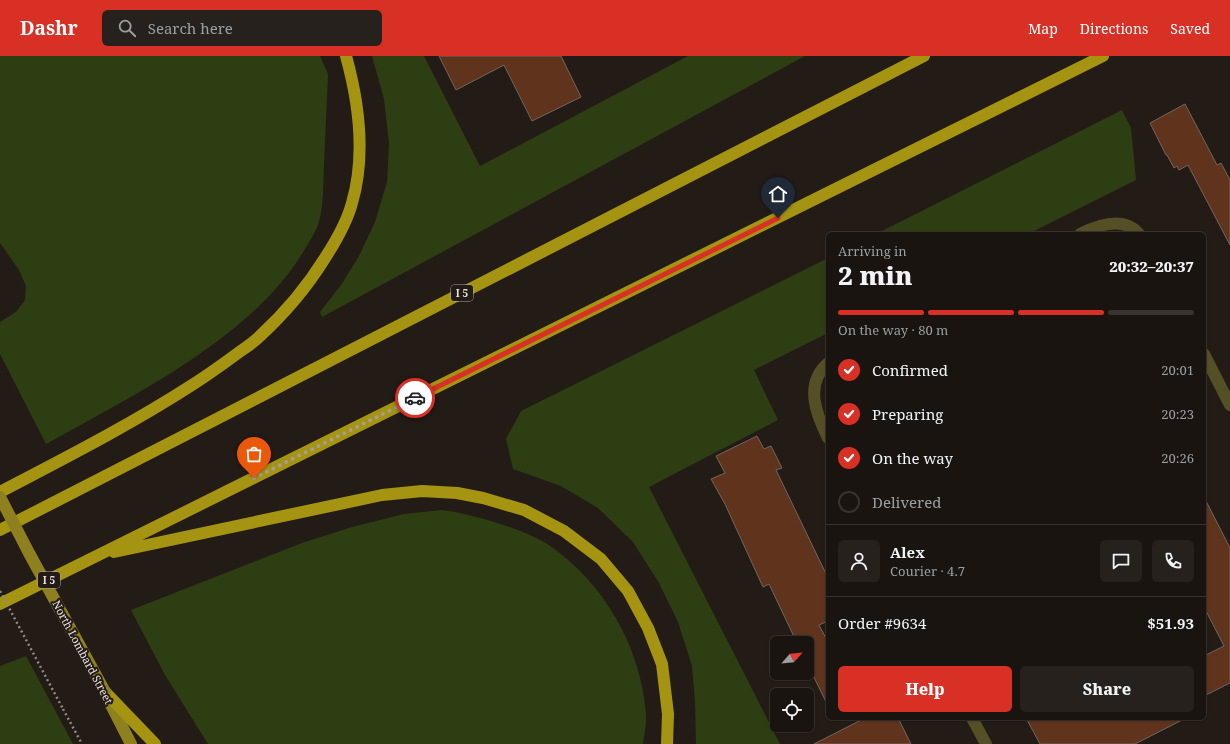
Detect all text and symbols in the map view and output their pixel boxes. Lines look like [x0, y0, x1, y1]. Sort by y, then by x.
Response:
search box [102, 10, 382, 46]
text: Dashr [20, 15, 78, 41]
icon: search [116, 17, 138, 39]
text: Search here [148, 18, 233, 38]
text: Map [1028, 19, 1058, 38]
text: Directions [1080, 19, 1148, 38]
text: Saved [1170, 19, 1210, 38]
pin [761, 177, 795, 218]
icon: home [767, 183, 789, 205]
text: Arriving in [838, 242, 907, 260]
text: 20:32–20:37 [1109, 256, 1194, 276]
text: 2 min [838, 257, 913, 293]
road number: I 5 [451, 285, 473, 301]
text: On the way · 80 m [838, 321, 948, 339]
icon: check [838, 359, 860, 381]
text: Confirmed [872, 360, 948, 380]
text: 20:01 [1161, 361, 1194, 379]
courier [395, 378, 435, 418]
icon: car [404, 387, 426, 409]
icon: check [838, 403, 860, 425]
text: Preparing [872, 404, 943, 424]
text: 20:23 [1161, 405, 1194, 423]
pin [237, 437, 271, 478]
icon: bag [243, 443, 265, 465]
icon: check [838, 447, 860, 469]
text: On the way [872, 448, 953, 468]
text: 20:26 [1161, 449, 1194, 467]
text: Delivered [872, 492, 941, 512]
button: person [838, 540, 880, 582]
button: chat [1100, 540, 1142, 582]
button: phone [1152, 540, 1194, 582]
text: Alex [890, 542, 925, 562]
text: Courier · 4.7 [890, 562, 965, 580]
road number: I 5 [38, 572, 60, 588]
street label: North Lombard Street [49, 597, 117, 707]
text: Order #9634 [838, 613, 926, 633]
text: $51.93 [1147, 613, 1194, 633]
north arrow [770, 636, 814, 680]
map controls [770, 636, 814, 732]
button: Help [838, 666, 1012, 712]
button: Share [1020, 666, 1194, 712]
button: locate [770, 688, 814, 732]

